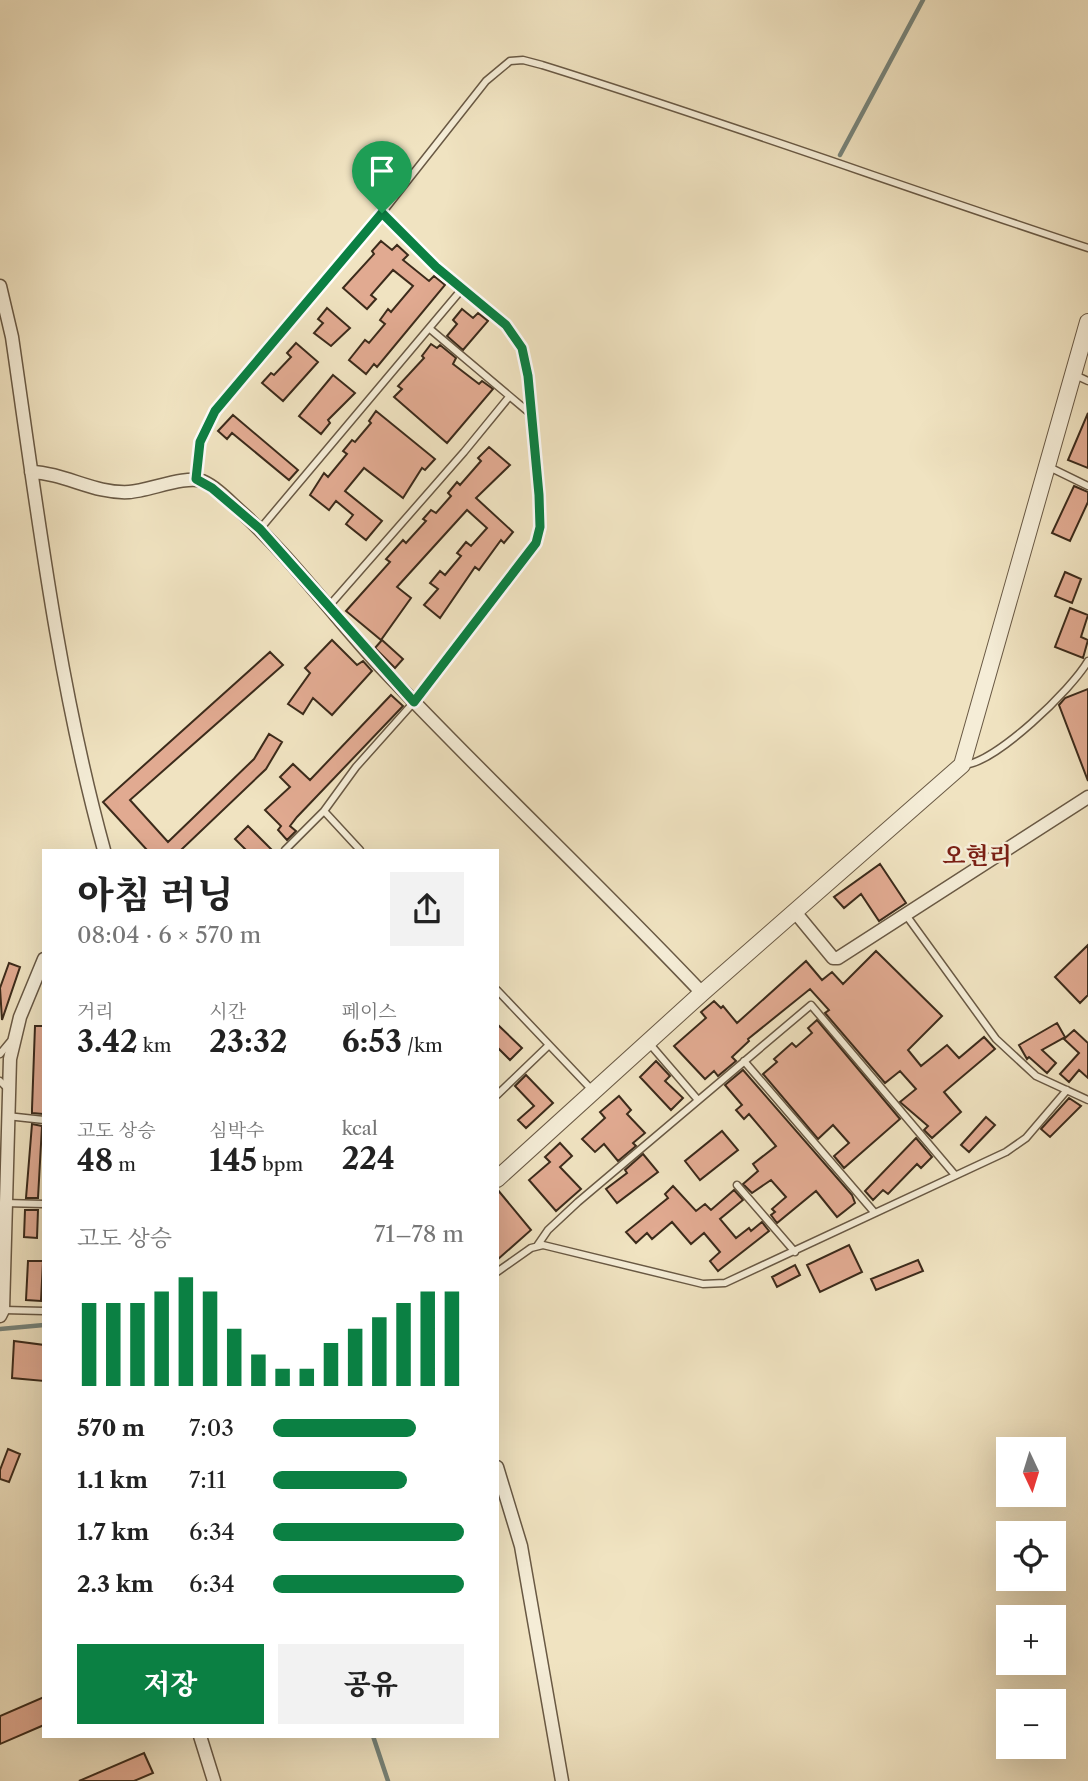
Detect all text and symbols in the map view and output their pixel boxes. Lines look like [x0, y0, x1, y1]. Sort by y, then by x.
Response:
pin [352, 141, 412, 213]
icon: arrive [363, 152, 401, 190]
district label: 오현리 [942, 841, 1012, 870]
text: 아침 러닝 [77, 871, 233, 918]
button: share [390, 872, 464, 946]
text: 08:04 · 6 × 570 m [77, 921, 261, 949]
text: 거리 [77, 1000, 114, 1023]
text: 시간 [209, 1000, 246, 1023]
text: 페이스 [342, 1000, 397, 1023]
text: 3.42 [77, 1023, 138, 1060]
text: 23:32 [209, 1023, 288, 1060]
text: 6:53 [342, 1023, 402, 1060]
text: km [138, 1034, 172, 1057]
text: /km [402, 1034, 443, 1057]
text: kcal [342, 1117, 378, 1140]
text: 고도 상승 [77, 1119, 155, 1142]
text: 심박수 [209, 1119, 264, 1142]
text: 224 [342, 1140, 395, 1177]
text: 48 [77, 1142, 113, 1179]
text: 145 [209, 1142, 257, 1179]
text: m [113, 1153, 136, 1176]
text: bpm [257, 1153, 303, 1176]
text: 71–78 m [374, 1220, 464, 1248]
text: 고도 상승 [77, 1224, 172, 1252]
text: 570 m [77, 1414, 145, 1442]
text: 7:03 [189, 1414, 234, 1442]
north arrow [996, 1437, 1066, 1507]
map controls [996, 1437, 1066, 1759]
text: 1.1 km [77, 1466, 148, 1494]
text: 7:11 [189, 1466, 226, 1494]
text: 1.7 km [77, 1518, 149, 1546]
text: 6:34 [189, 1518, 235, 1546]
button: locate [996, 1521, 1066, 1591]
text: 2.3 km [77, 1570, 154, 1598]
text: 6:34 [189, 1570, 235, 1598]
button: + [996, 1605, 1066, 1675]
button: 저장 [77, 1644, 264, 1724]
button: 공유 [278, 1644, 464, 1724]
button: − [996, 1689, 1066, 1759]

